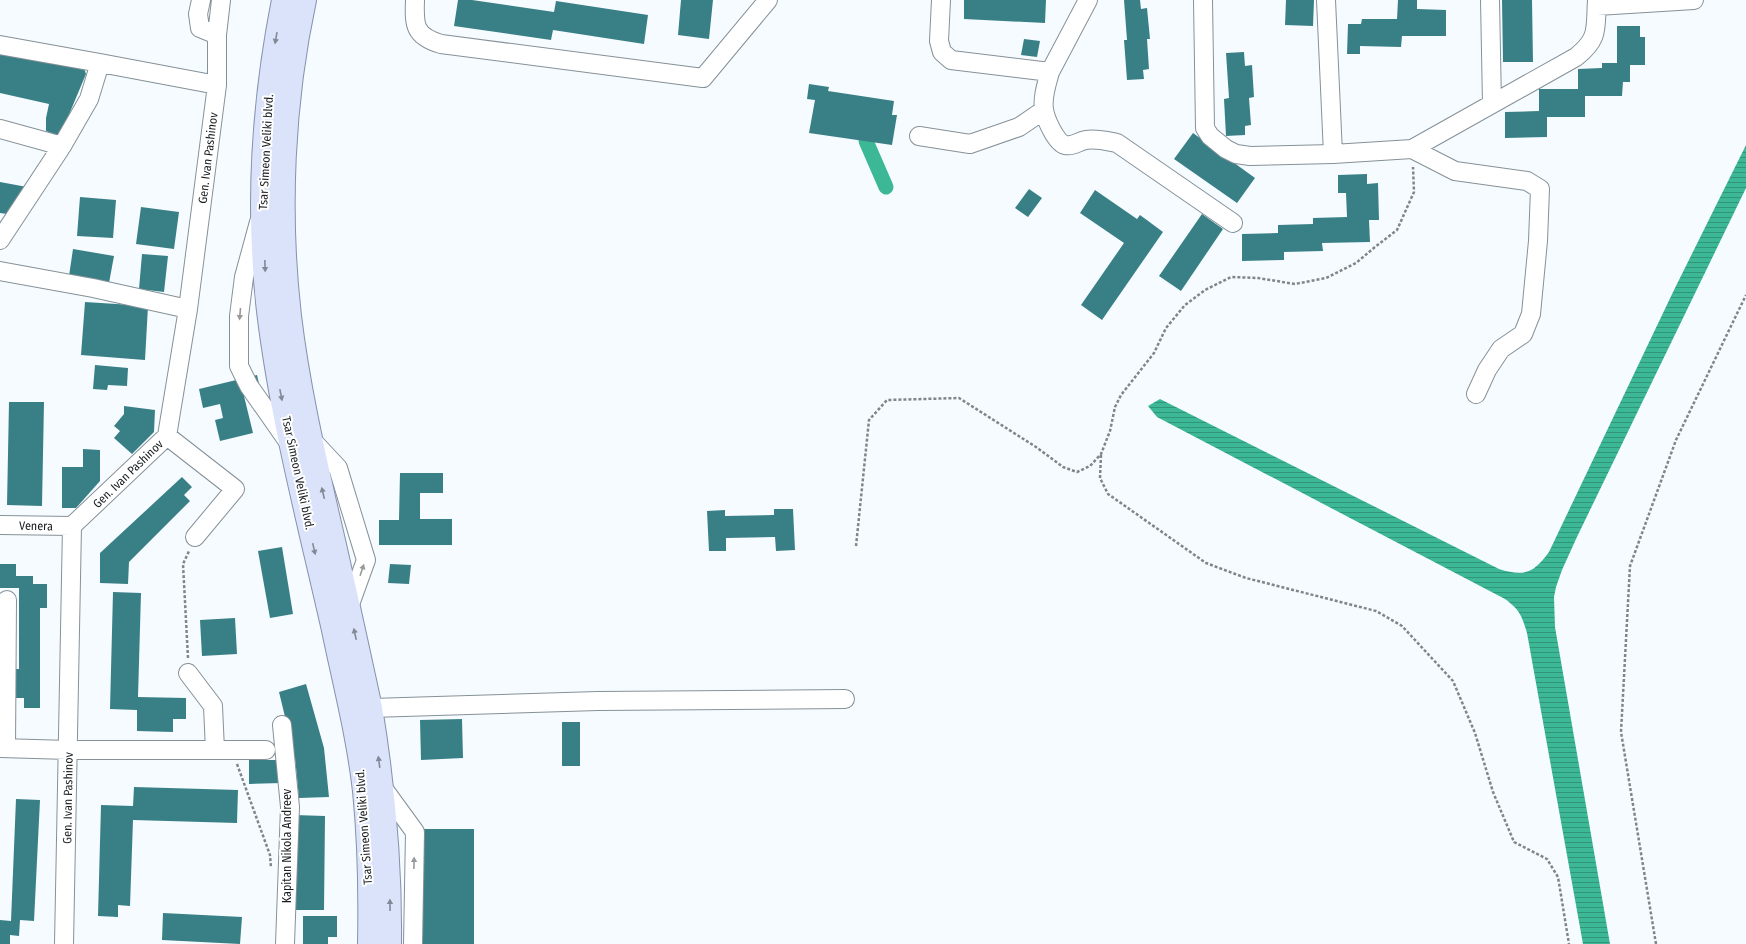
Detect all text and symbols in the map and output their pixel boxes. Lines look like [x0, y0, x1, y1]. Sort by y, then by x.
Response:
one-way arrow [273, 32, 279, 44]
street label: Tsar Simeon Veliki blvd. [256, 93, 276, 210]
street label: Gen. Ivan Pashinov [195, 111, 221, 204]
one-way arrow [262, 260, 268, 273]
one-way arrow [237, 308, 243, 320]
one-way arrow [278, 388, 284, 401]
street label: Tsar Simeon Veliki blvd. [279, 415, 317, 531]
street label: Gen. Ivan Pashinov [90, 437, 166, 511]
one-way arrow [320, 487, 326, 500]
street label: Venera [19, 519, 53, 533]
one-way arrow [312, 543, 318, 555]
one-way arrow [359, 564, 365, 576]
one-way arrow [351, 628, 357, 640]
street label: Gen. Ivan Pashinov [60, 751, 76, 844]
one-way arrow [376, 755, 382, 768]
street label: Tsar Simeon Veliki blvd. [353, 768, 375, 885]
street label: Kapitan Nikola Andreev [280, 788, 294, 903]
one-way arrow [411, 857, 418, 869]
one-way arrow [387, 898, 393, 911]

